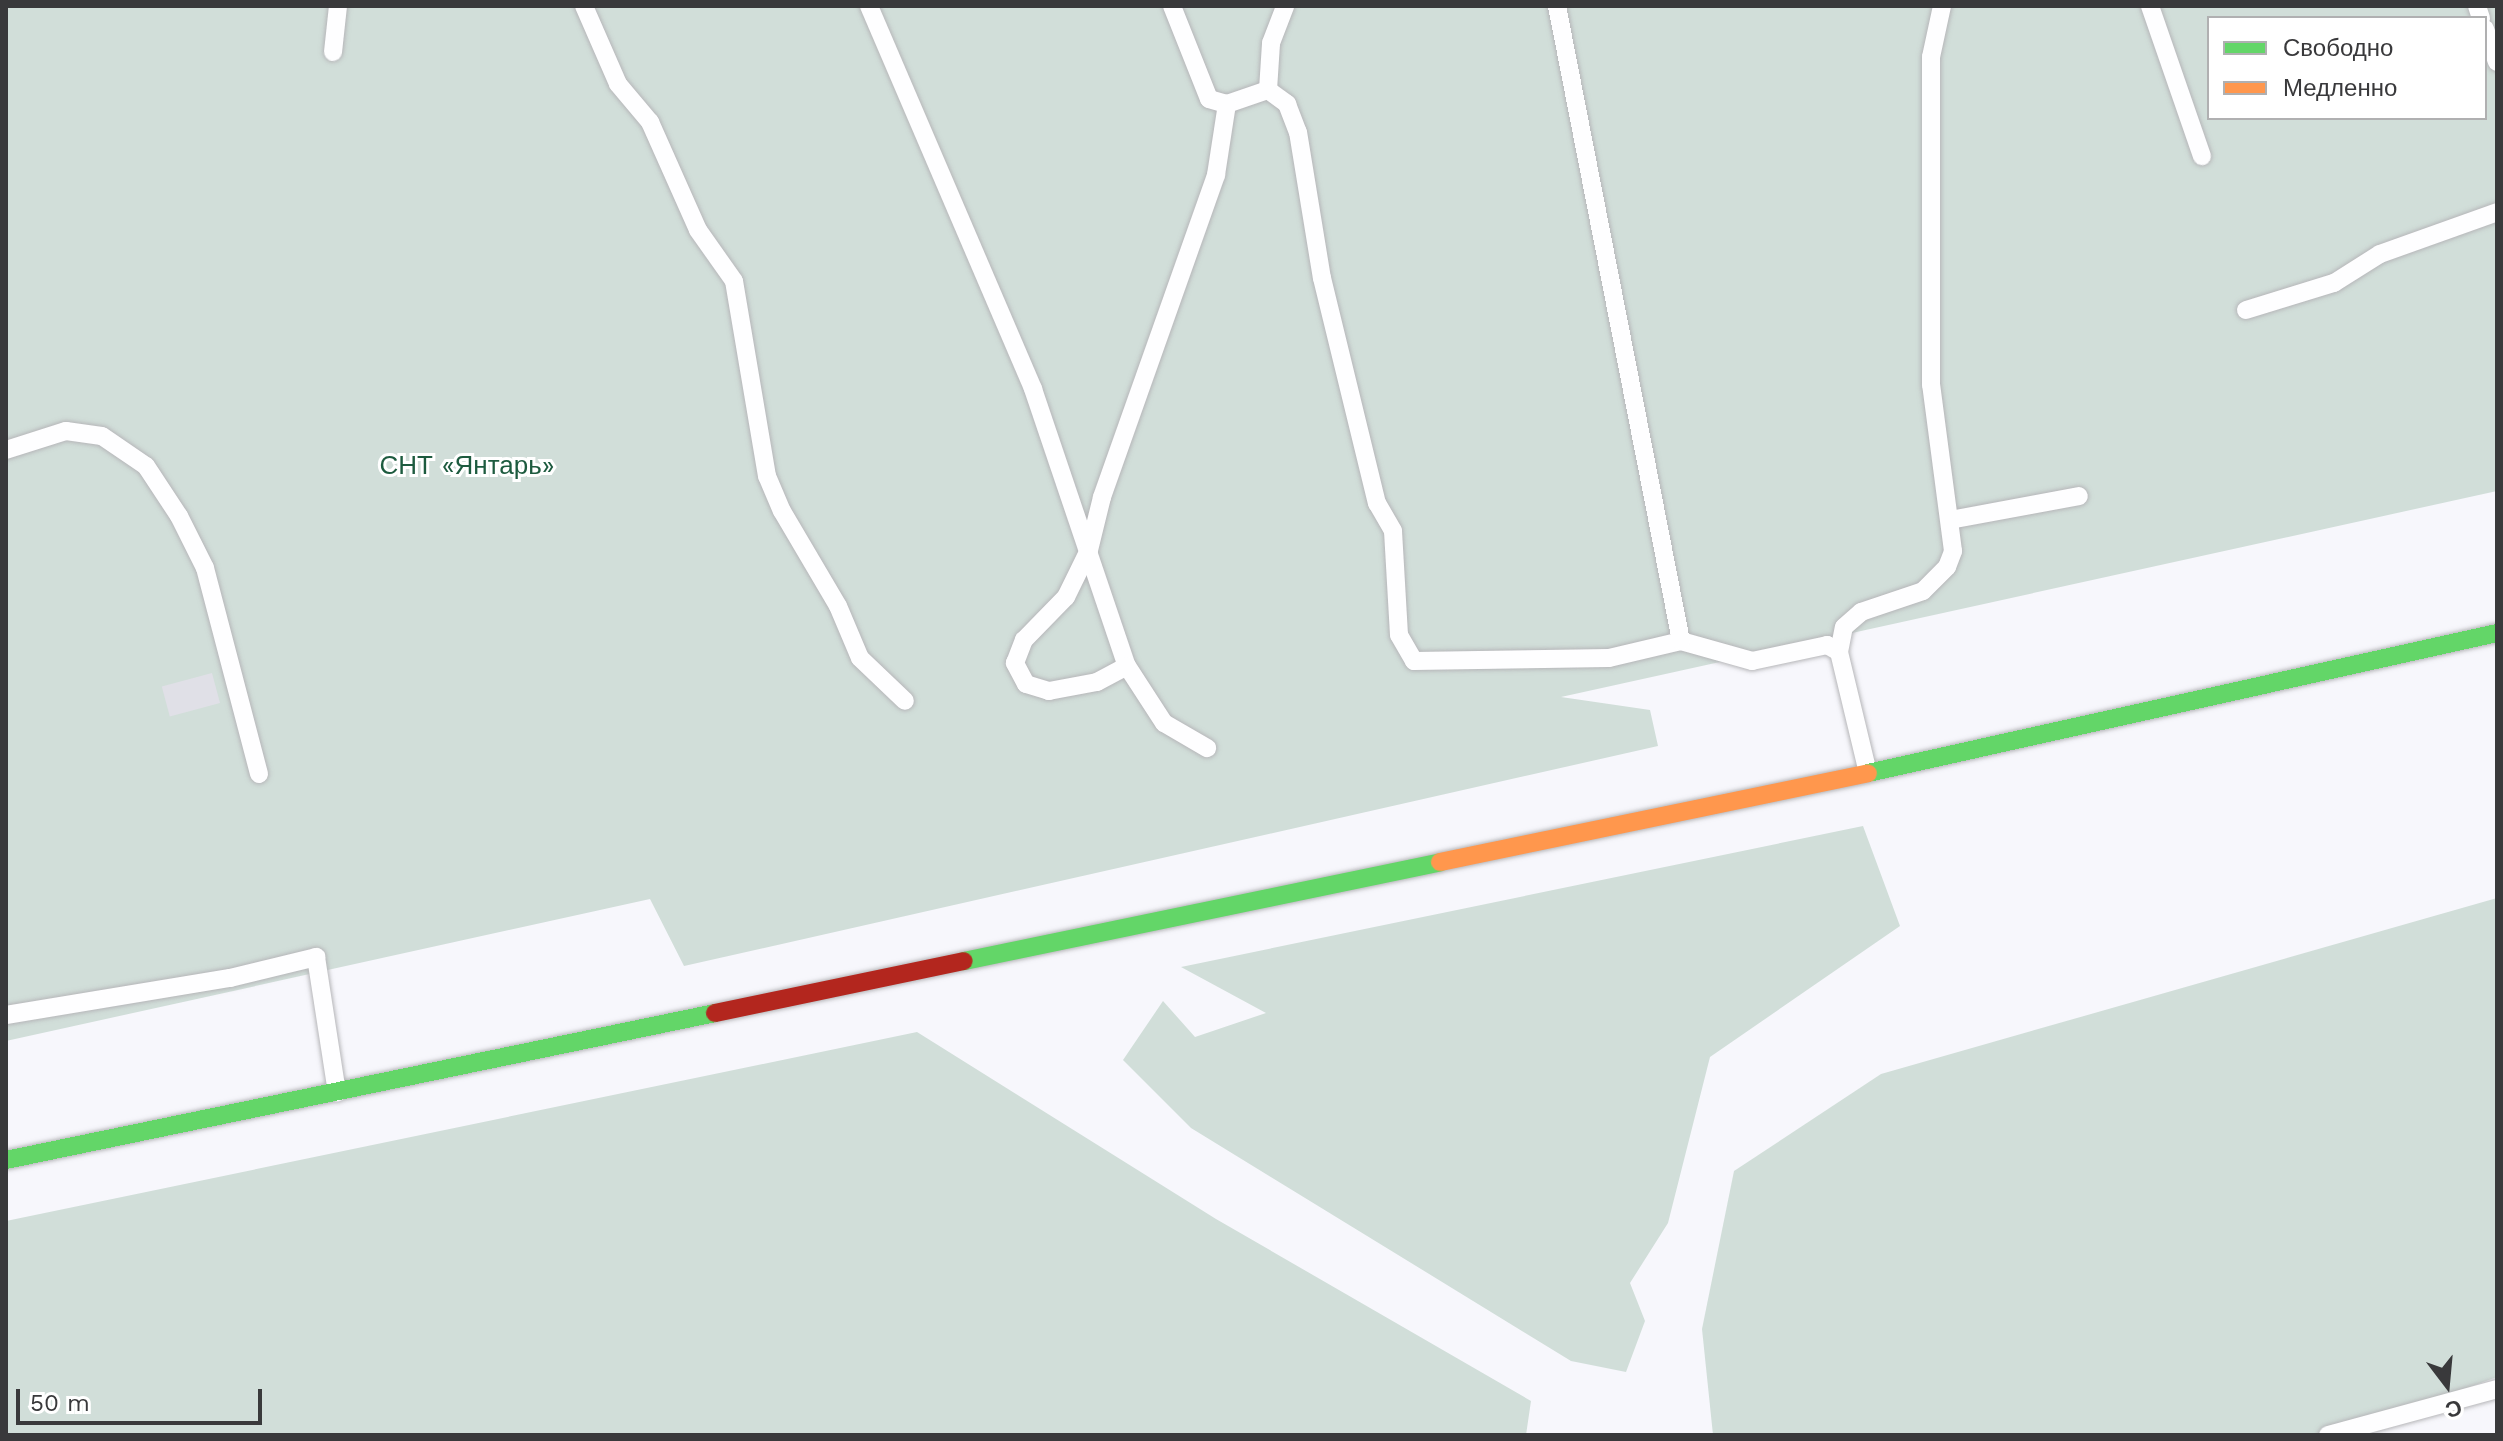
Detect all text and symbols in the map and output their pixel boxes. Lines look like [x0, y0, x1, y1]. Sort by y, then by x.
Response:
legend [2207, 16, 2487, 120]
text: Свободно [2283, 34, 2393, 62]
text: Медленно [2283, 74, 2397, 102]
park label: СНТ «Янтарь» [379, 450, 555, 482]
north arrow [2407, 1345, 2487, 1425]
scale bar [20, 1373, 266, 1423]
text: 50 m [30, 1389, 90, 1417]
text: С [2443, 1394, 2465, 1423]

